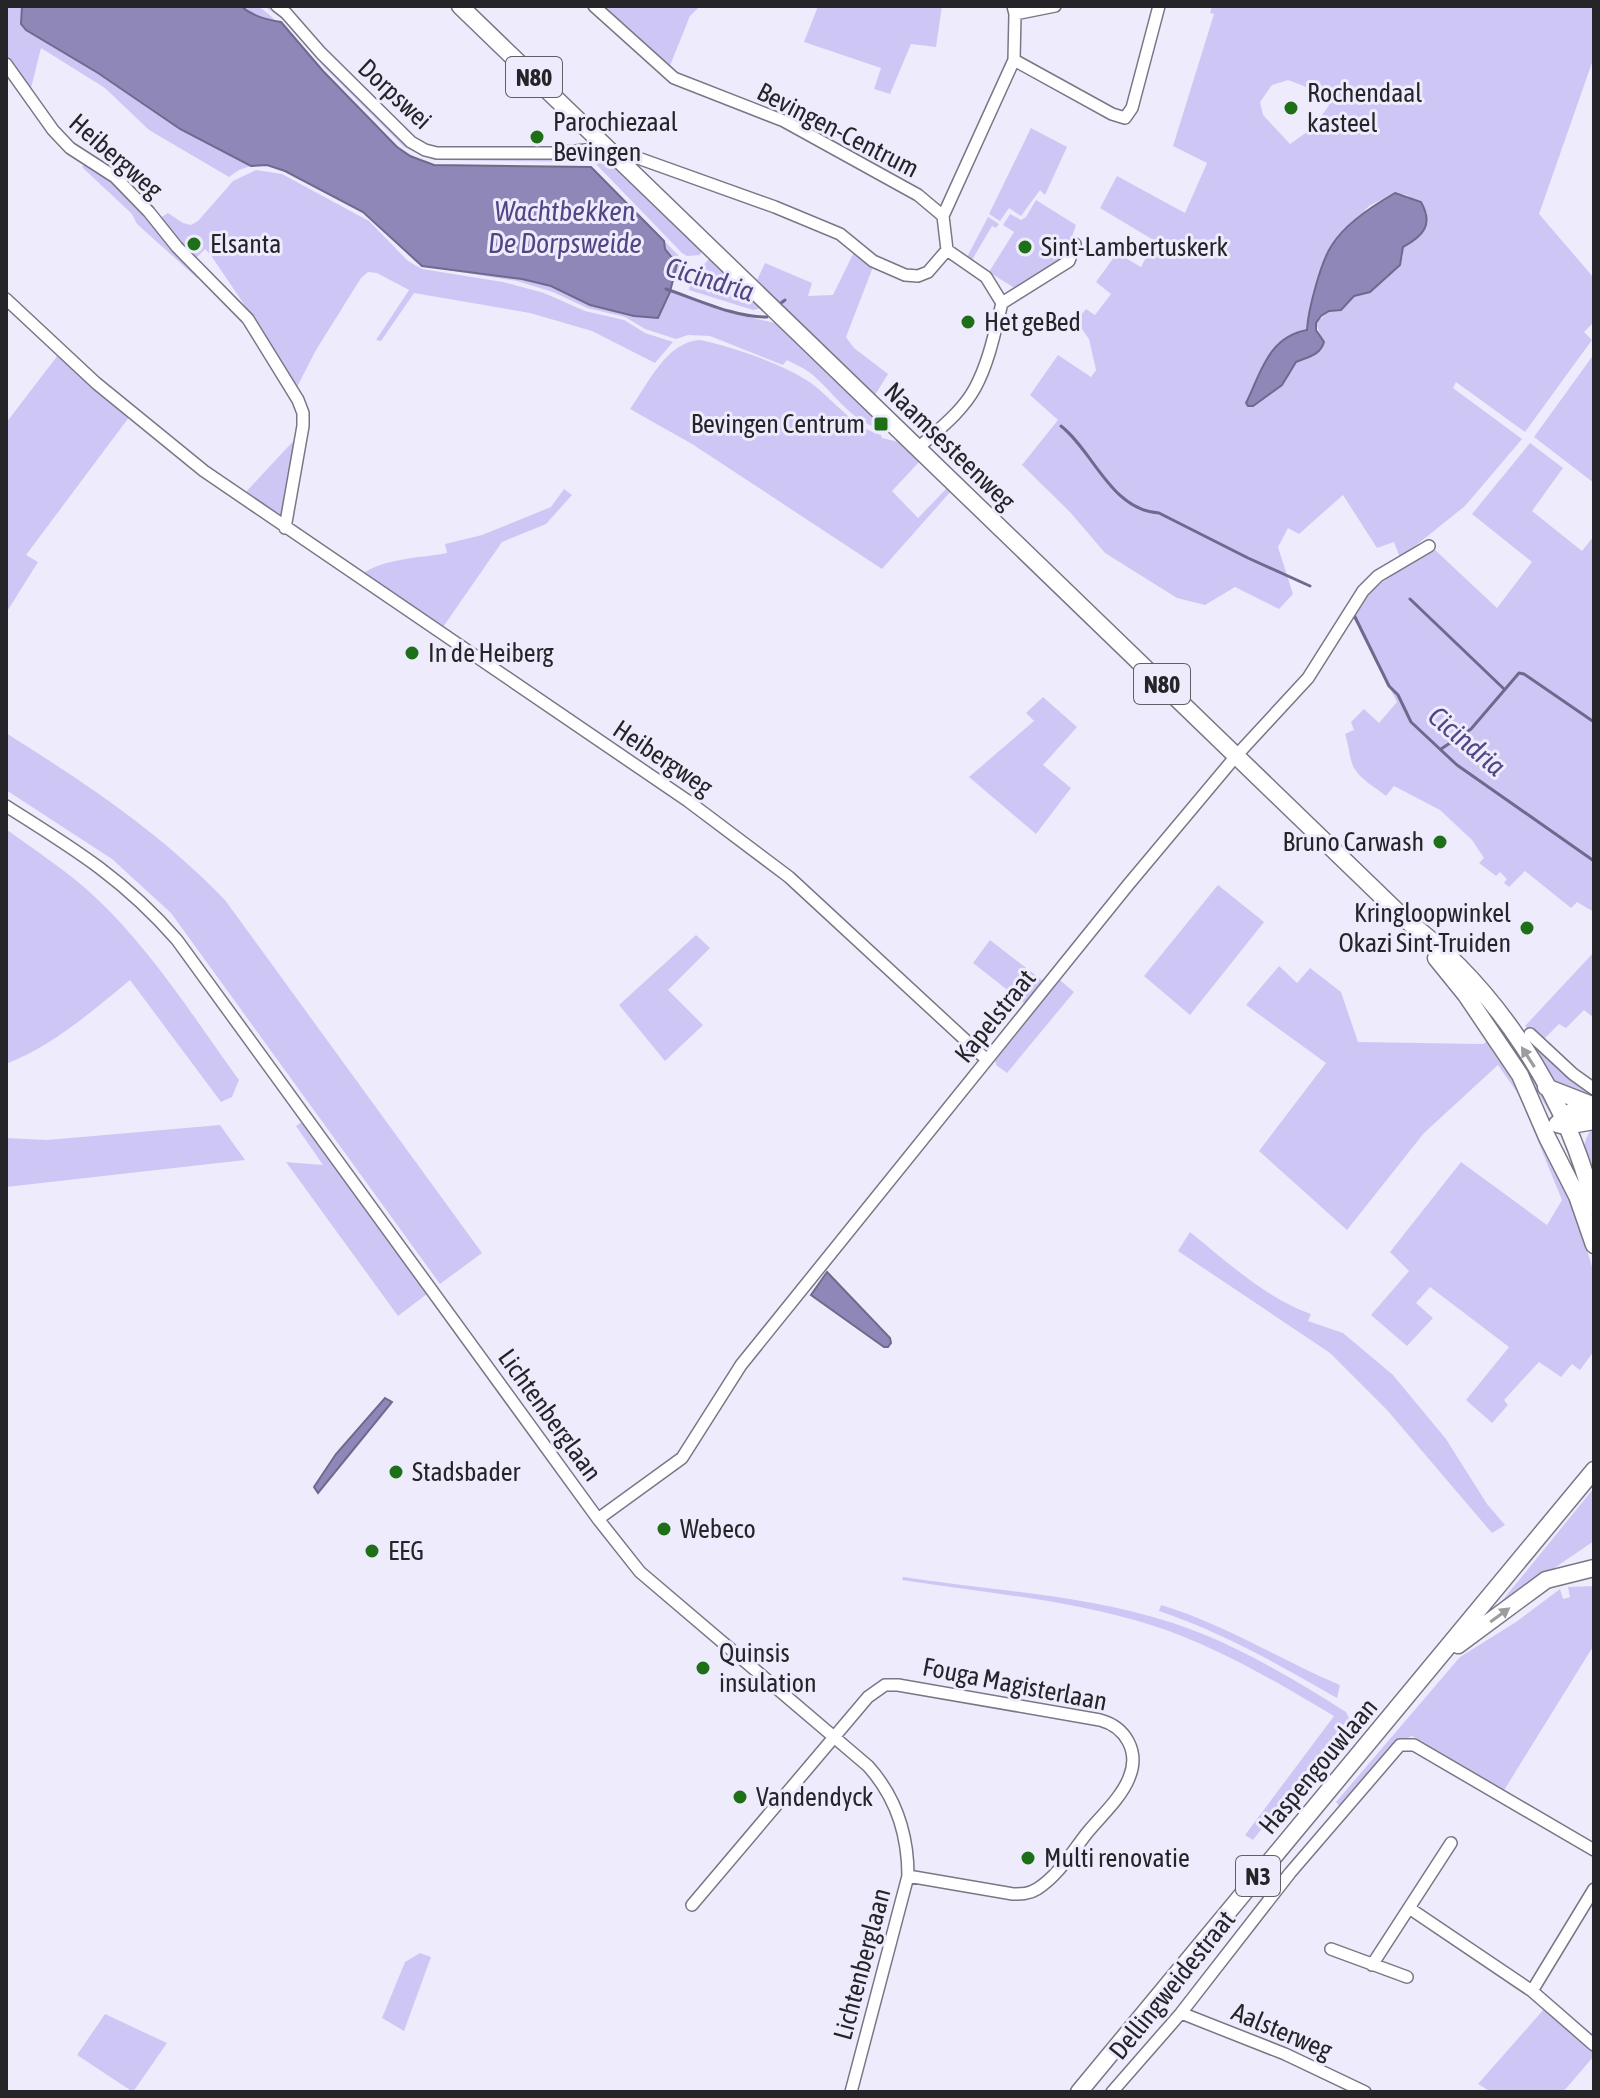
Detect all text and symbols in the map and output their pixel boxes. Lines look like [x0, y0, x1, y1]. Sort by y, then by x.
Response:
street label: Dorpswei [352, 53, 438, 135]
road number: N80 [506, 57, 562, 97]
street label: Bevingen-Centrum [752, 76, 924, 184]
place label: Rochendaal kasteel [1307, 78, 1422, 138]
marker: Rochendaal kasteel [1282, 99, 1300, 117]
street label: Heibergweg [63, 107, 169, 205]
place label: Parochiezaal Bevingen [553, 107, 678, 167]
marker: Parochiezaal Bevingen [528, 128, 546, 146]
water label: Wachtbekken De Dorpsweide [488, 195, 642, 259]
place label: Elsanta [210, 229, 281, 259]
place label: Sint-Lambertuskerk [1041, 232, 1228, 262]
marker: Elsanta [185, 235, 203, 253]
marker: Sint-Lambertuskerk [1016, 238, 1034, 256]
water label: Cicindria [662, 250, 758, 308]
place label: Het geBed [984, 307, 1081, 337]
marker: Het geBed [959, 313, 977, 331]
street label: Naamsesteenweg [878, 376, 1022, 516]
place label: Bevingen Centrum [691, 409, 865, 439]
marker: Bevingen Centrum [872, 415, 890, 433]
place label: In de Heiberg [428, 638, 554, 668]
marker: In de Heiberg [403, 644, 421, 662]
road number: N80 [1134, 664, 1190, 704]
water label: Cicindria [1422, 700, 1512, 782]
street label: Heibergweg [608, 714, 719, 803]
place label: Bruno Carwash [1282, 827, 1424, 857]
marker: Bruno Carwash [1431, 833, 1449, 851]
place label: Kringloopwinkel Okazi Sint-Truiden [1338, 898, 1511, 958]
marker: Kringloopwinkel Okazi Sint-Truiden [1518, 919, 1536, 937]
street label: Kapelstraat [948, 964, 1042, 1068]
one-way arrow [1521, 1046, 1536, 1068]
street label: Lichtenberglaan [492, 1343, 608, 1487]
place label: Stadsbader [412, 1457, 521, 1487]
marker: Stadsbader [387, 1463, 405, 1481]
place label: Webeco [680, 1514, 756, 1544]
marker: Webeco [655, 1520, 673, 1538]
place label: EEG [388, 1536, 424, 1566]
marker: EEG [363, 1542, 381, 1560]
one-way arrow [1490, 1607, 1510, 1623]
place label: Quinsis insulation [719, 1638, 817, 1698]
street label: Fouga Magisterlaan [920, 1651, 1110, 1717]
marker: Quinsis insulation [694, 1659, 712, 1677]
street label: Haspengouwlaan [1253, 1692, 1383, 1840]
place label: Vandendyck [756, 1782, 873, 1812]
marker: Vandendyck [731, 1788, 749, 1806]
place label: Multi renovatie [1044, 1843, 1190, 1873]
marker: Multi renovatie [1019, 1849, 1037, 1867]
road number: N3 [1236, 1856, 1280, 1896]
street label: Lichtenberglaan [827, 1885, 897, 2043]
street label: Dellingweidestraat [1103, 1905, 1241, 2065]
street label: Aalsterweg [1227, 1997, 1337, 2066]

